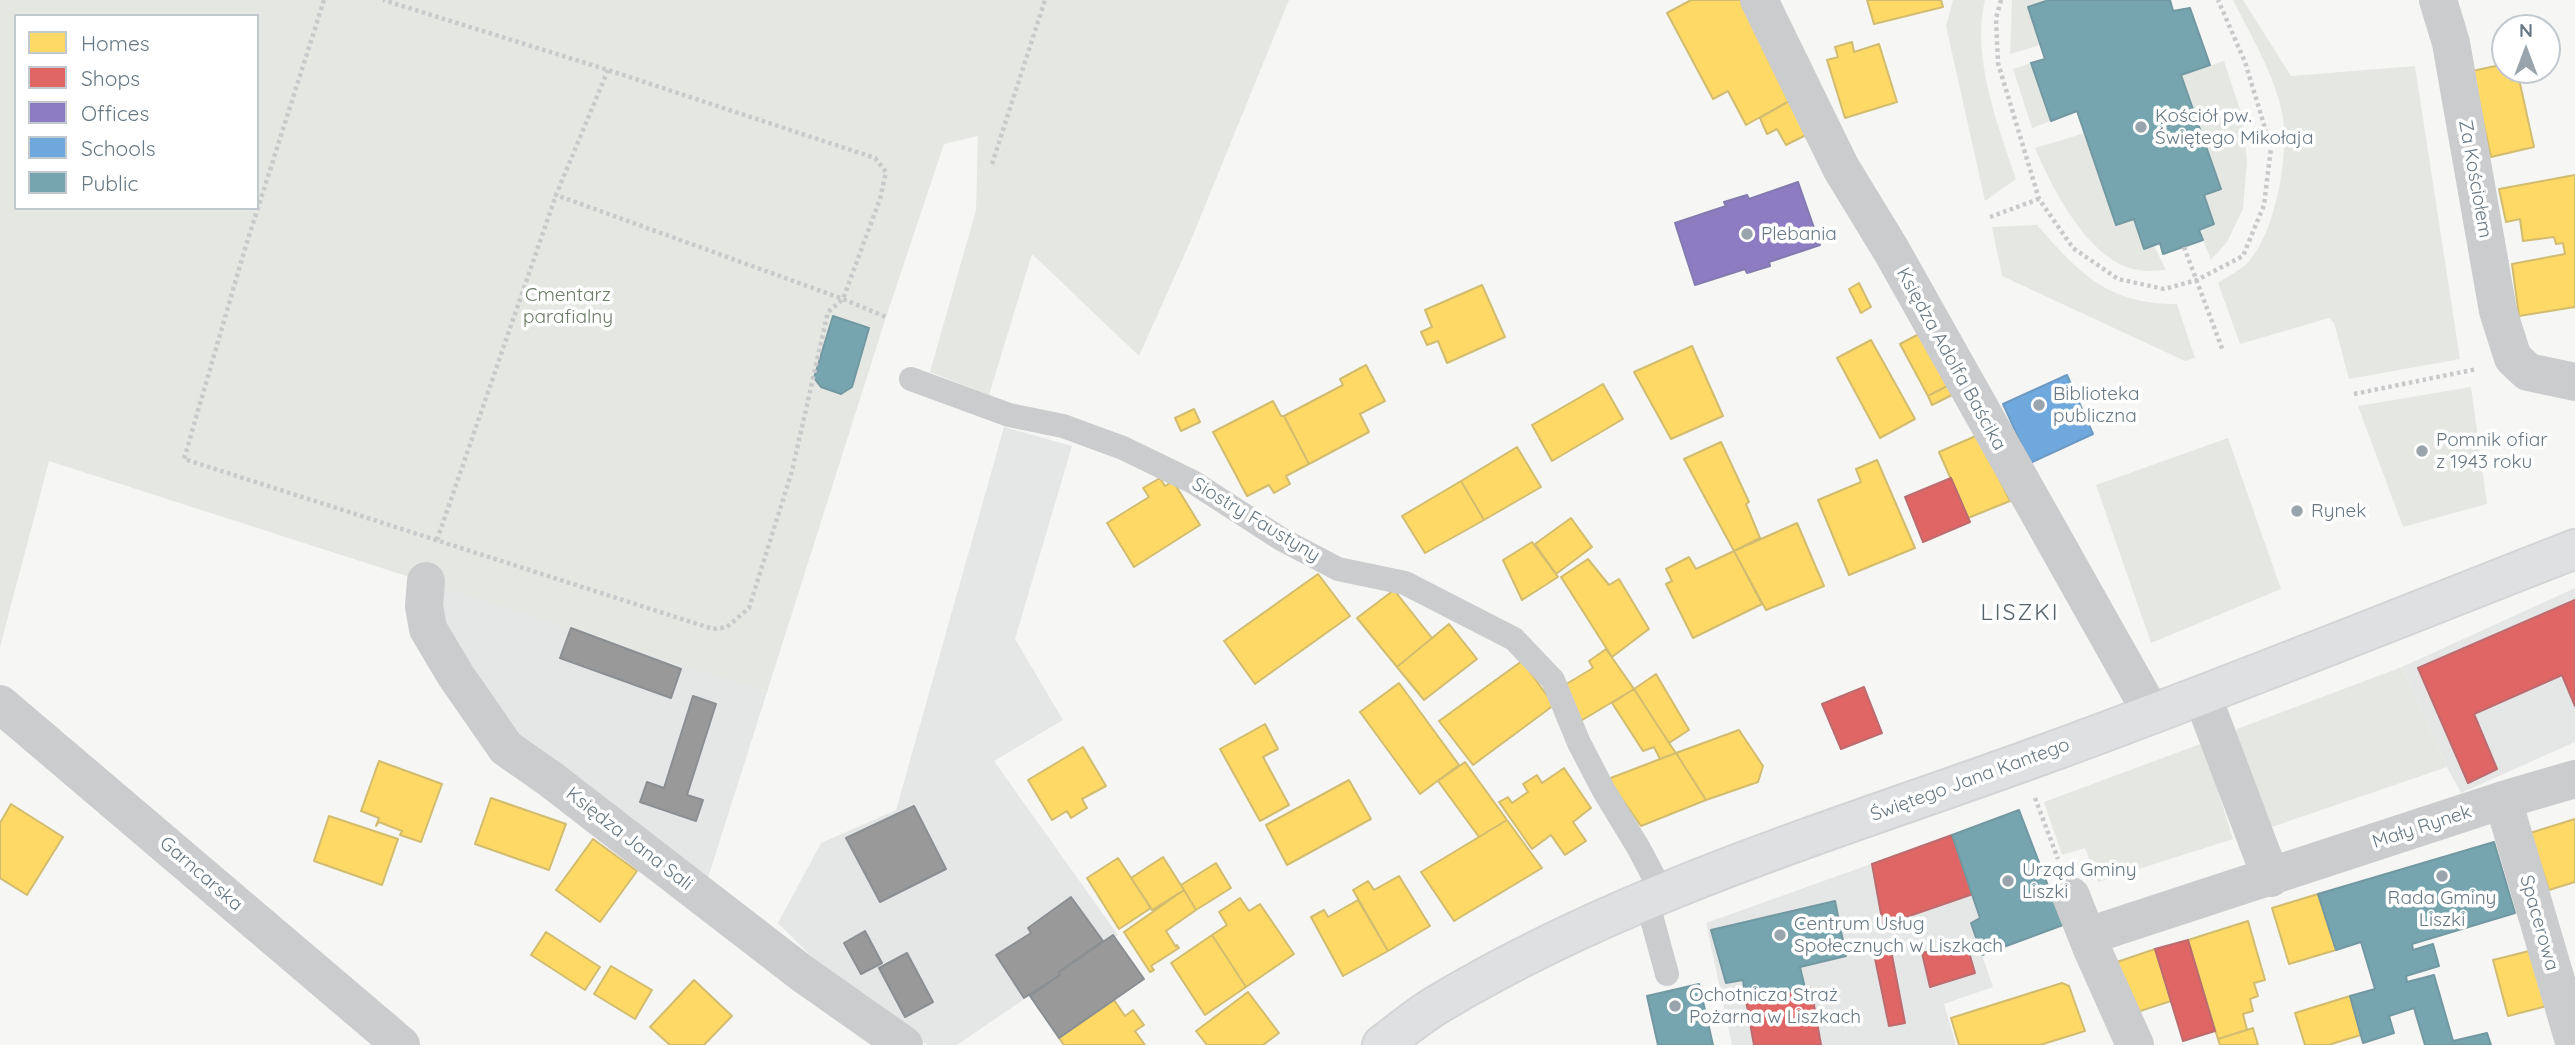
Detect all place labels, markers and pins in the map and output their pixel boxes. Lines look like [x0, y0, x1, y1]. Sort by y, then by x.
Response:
place label: Kościół pw. Świętego Mikołaja [2155, 105, 2313, 149]
marker: Kościół pw. Świętego Mikołaja [2133, 119, 2149, 135]
place label: Plebania [1761, 223, 1837, 245]
marker: Plebania [1739, 226, 1755, 242]
place label: Biblioteka publiczna [2053, 383, 2140, 427]
marker: Biblioteka publiczna [2031, 397, 2047, 413]
place label: Pomnik ofiar z 1943 roku [2436, 429, 2548, 473]
marker: Pomnik ofiar z 1943 roku [2414, 443, 2430, 459]
place label: Rynek [2311, 500, 2366, 522]
marker: Rynek [2289, 503, 2305, 519]
place label: Urząd Gminy Liszki [2022, 859, 2136, 903]
marker: Rada Gminy Liszki [2434, 868, 2450, 884]
marker: Urząd Gminy Liszki [2000, 873, 2016, 889]
place label: Rada Gminy Liszki [2388, 887, 2496, 931]
place label: Centrum Usług Społecznych w Liszkach [1794, 913, 2003, 957]
marker: Centrum Usług Społecznych w Liszkach [1772, 927, 1788, 943]
place label: Ochotnicza Straż Pożarna w Liszkach [1689, 984, 1861, 1028]
marker: Ochotnicza Straż Pożarna w Liszkach [1667, 998, 1683, 1014]

